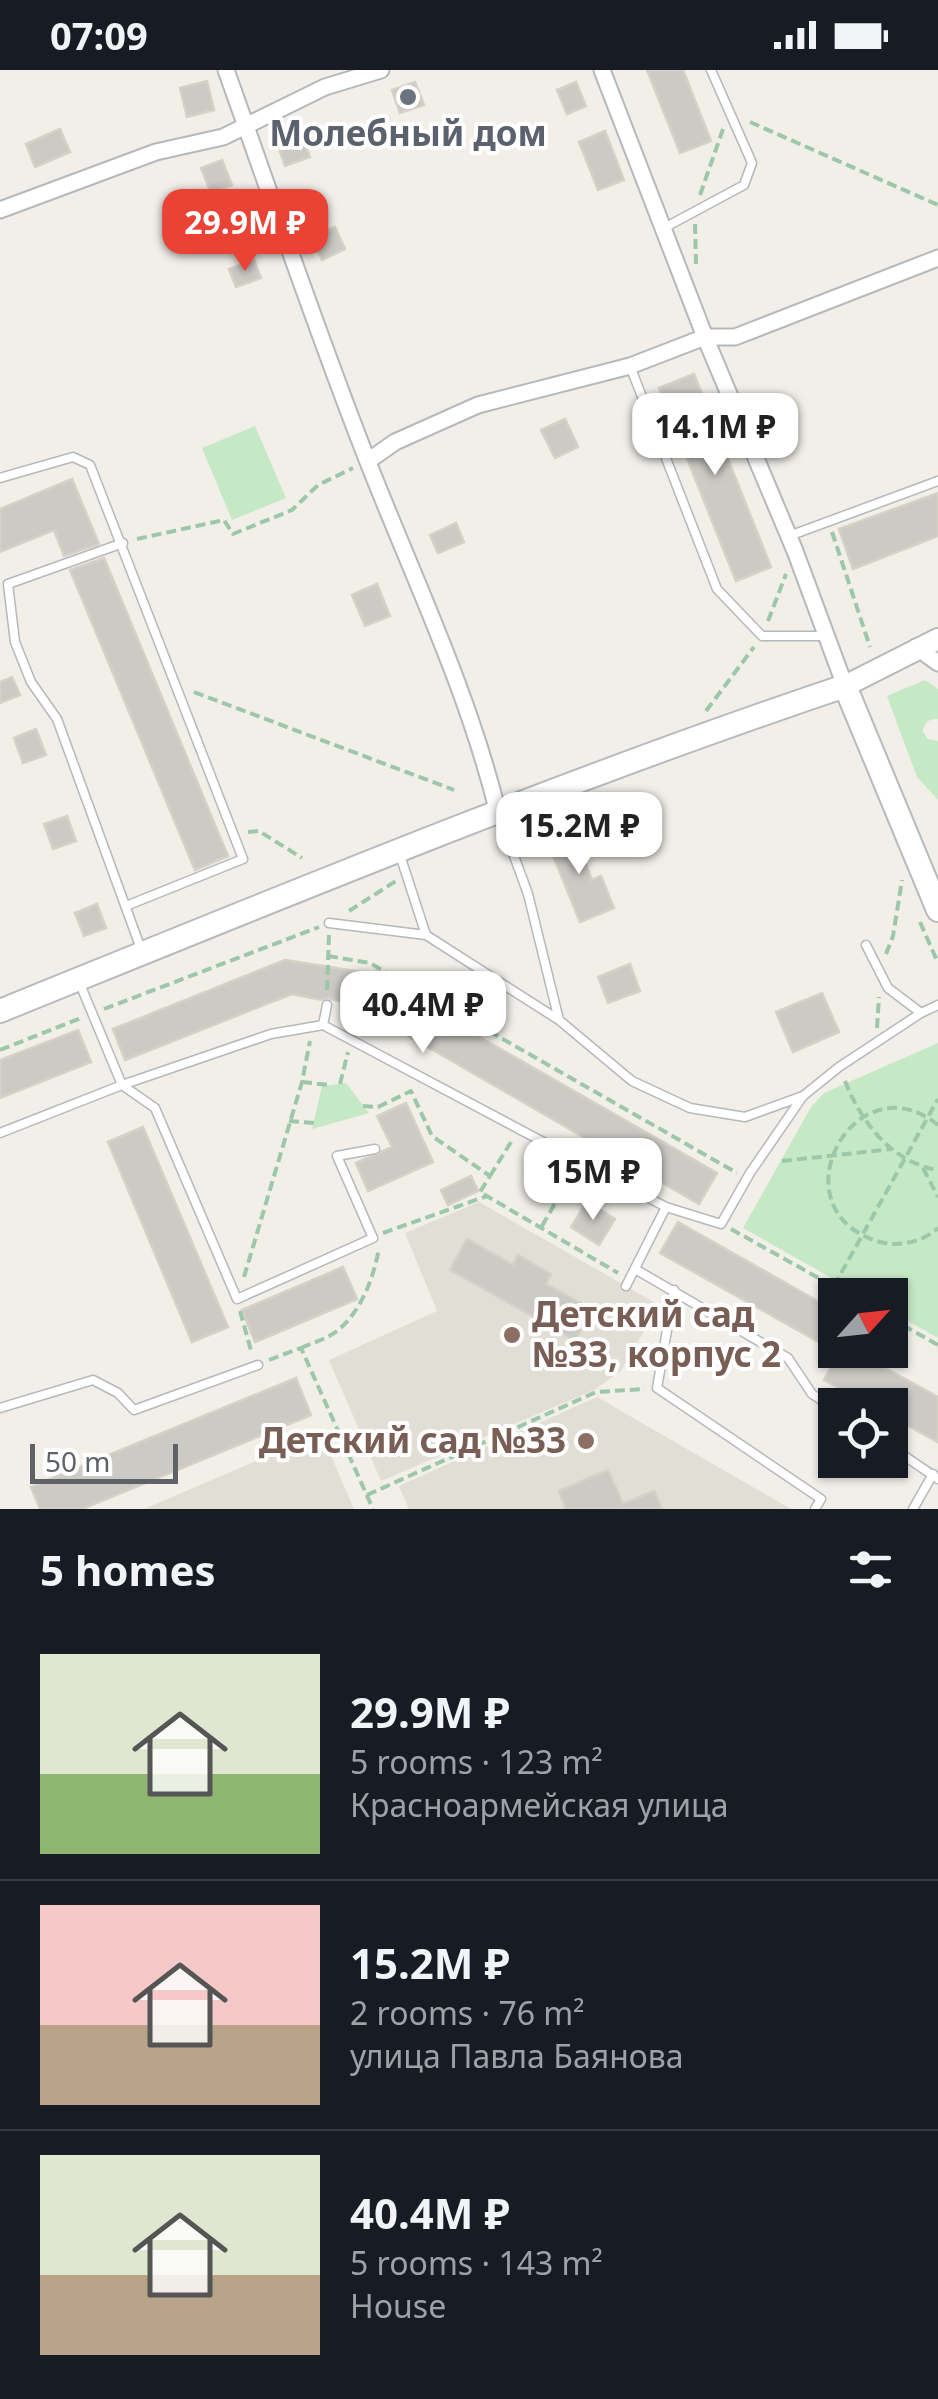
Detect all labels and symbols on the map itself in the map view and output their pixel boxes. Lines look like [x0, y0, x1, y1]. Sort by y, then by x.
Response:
marker: Молебный дом [397, 86, 419, 108]
place label: Молебный дом [269, 109, 547, 156]
pin: 29.9M ₽ [153, 189, 337, 274]
pin: 14.1M ₽ [623, 393, 807, 478]
pin: 15.2M ₽ [487, 792, 671, 877]
pin: 40.4M ₽ [331, 971, 515, 1056]
pin: 15M ₽ [523, 1138, 663, 1223]
north arrow [818, 1278, 908, 1368]
place label: Детский сад №33, корпус 2 [532, 1290, 781, 1377]
marker: Детский сад №33, корпус 2 [501, 1324, 523, 1346]
place label: Детский сад №33 [259, 1416, 566, 1463]
marker: Детский сад №33 [575, 1430, 597, 1452]
scale bar [30, 1439, 178, 1484]

